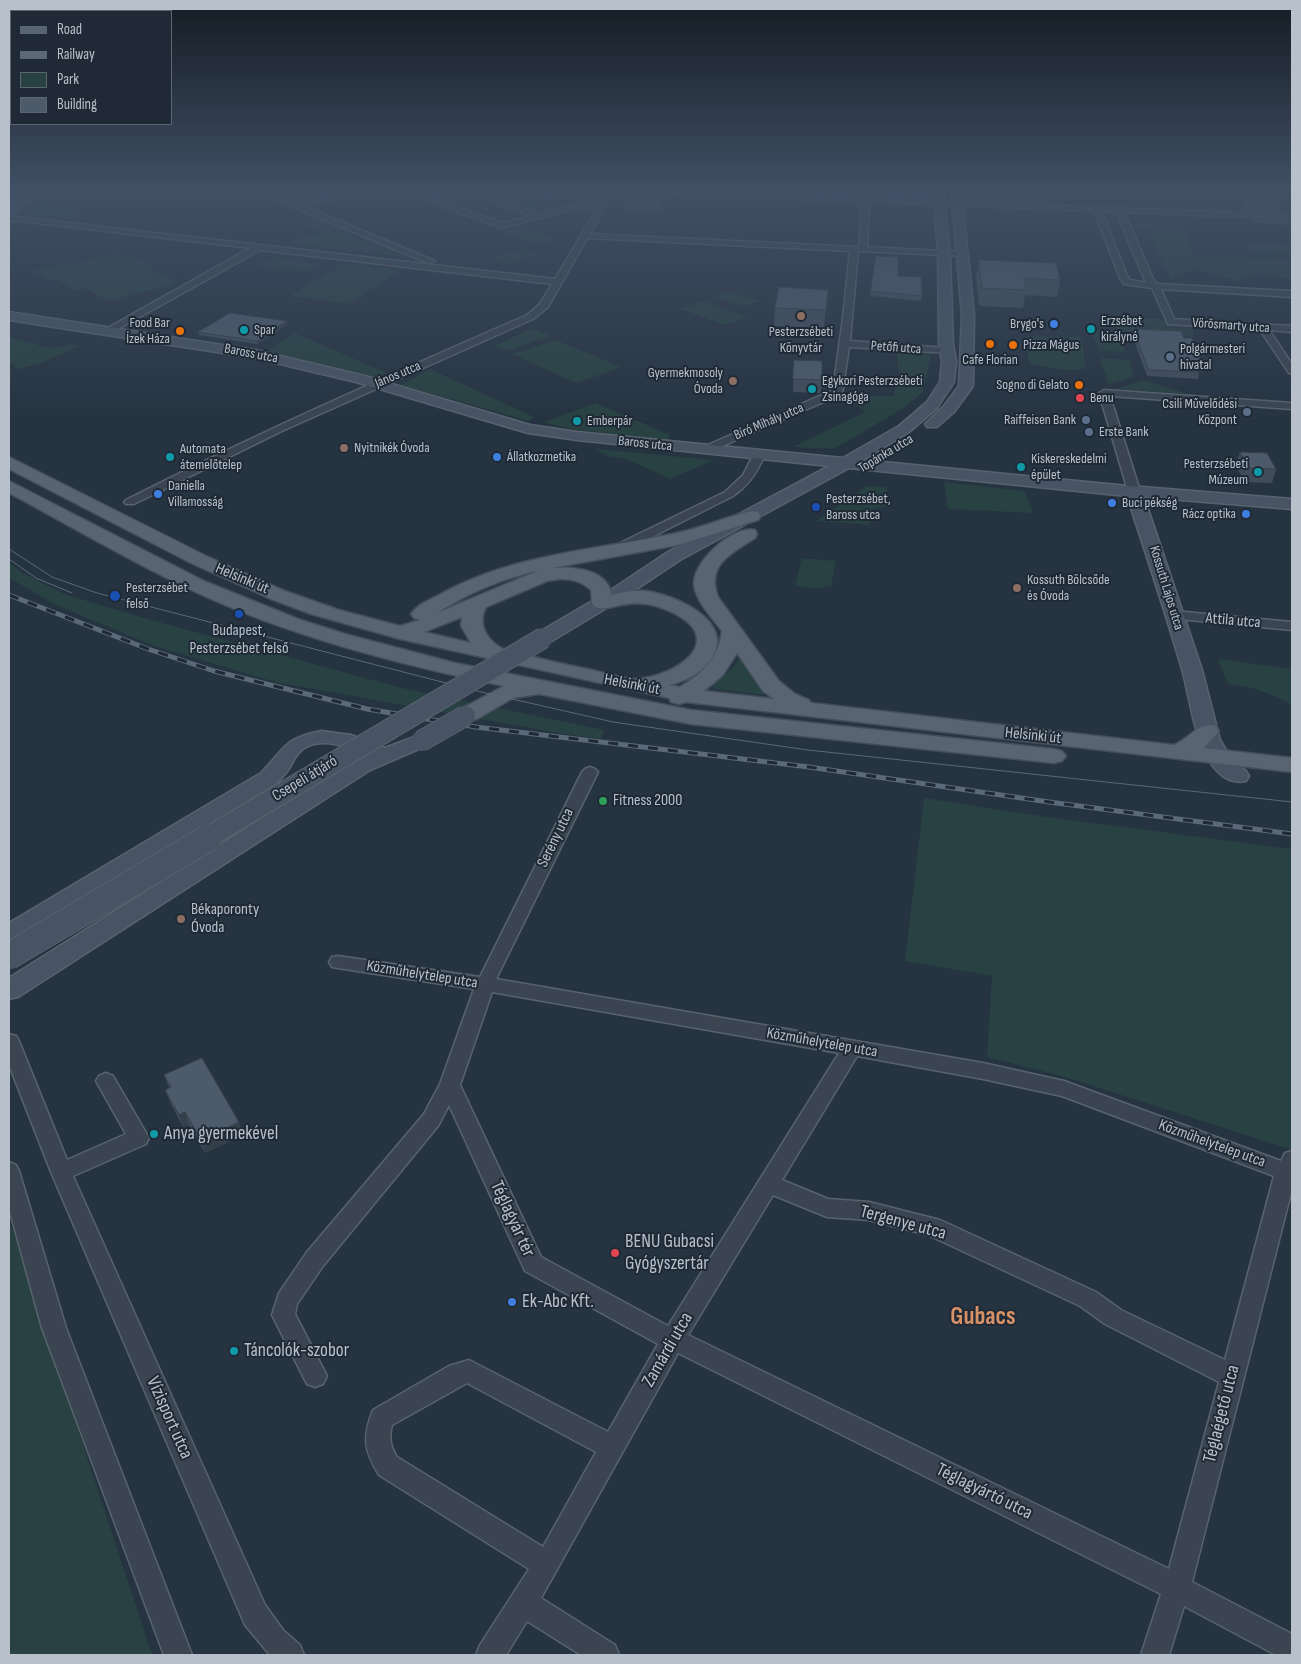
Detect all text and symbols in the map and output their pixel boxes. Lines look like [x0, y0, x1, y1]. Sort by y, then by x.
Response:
legend [10, 10, 172, 125]
text: Road [57, 20, 82, 39]
text: Railway [57, 45, 95, 64]
text: Park [57, 70, 79, 89]
text: Building [57, 95, 97, 114]
marker: Pesterzsébeti Könyvtár [795, 310, 807, 322]
place label: Erzsébet királyné [1101, 313, 1142, 346]
place label: Food Bar Ízek Háza [126, 315, 170, 348]
street label: Vörösmarty utca [1192, 315, 1270, 337]
place label: Brygo's [1010, 316, 1044, 332]
marker: Brygo's [1048, 318, 1060, 330]
place label: Spar [254, 322, 275, 338]
marker: Erzsébet királyné [1085, 323, 1097, 335]
marker: Spar [238, 324, 250, 336]
place label: Pesterzsébeti Könyvtár [769, 324, 833, 357]
marker: Food Bar Ízek Háza [174, 325, 186, 337]
place label: Pizza Mágus [1023, 337, 1079, 353]
street label: Petőfi utca [870, 338, 922, 358]
marker: Cafe Florian [984, 338, 996, 350]
marker: Pizza Mágus [1007, 339, 1019, 351]
street label: Baross utca [223, 341, 279, 367]
place label: Polgármesteri hivatal [1180, 341, 1245, 374]
marker: Polgármesteri hivatal [1164, 351, 1176, 363]
place label: Cafe Florian [962, 352, 1018, 368]
street label: János utca [373, 358, 423, 392]
place label: Gyermekmosoly Óvoda [648, 365, 723, 398]
place label: Egykori Pesterzsébeti Zsinagóga [822, 373, 923, 406]
marker: Gyermekmosoly Óvoda [727, 375, 739, 387]
place label: Sogno di Gelato [996, 377, 1069, 393]
marker: Sogno di Gelato [1073, 379, 1085, 391]
marker: Egykori Pesterzsébeti Zsinagóga [806, 383, 818, 395]
place label: Benu [1090, 390, 1114, 406]
marker: Benu [1074, 392, 1086, 404]
place label: Csili Művelődési Központ [1162, 396, 1237, 428]
street label: Bíró Mihály utca [732, 400, 806, 444]
marker: Csili Művelődési Központ [1241, 406, 1253, 418]
place label: Raiffeisen Bank [1004, 412, 1076, 428]
place label: Emberpár [587, 413, 632, 429]
marker: Raiffeisen Bank [1080, 414, 1092, 426]
marker: Emberpár [571, 415, 583, 427]
place label: Erste Bank [1099, 424, 1149, 440]
marker: Erste Bank [1083, 426, 1095, 438]
street label: Topánka utca [855, 431, 917, 477]
street label: Baross utca [617, 433, 673, 455]
place label: Nyitnikék Óvoda [354, 440, 430, 456]
place label: Automata átemelőtelep [180, 441, 242, 474]
marker: Nyitnikék Óvoda [338, 442, 350, 454]
place label: Állatkozmetika [507, 449, 576, 465]
marker: Automata átemelőtelep [164, 451, 176, 463]
marker: Állatkozmetika [491, 451, 503, 463]
place label: Kiskereskedelmi épület [1031, 451, 1107, 484]
place label: Pesterzsébeti Múzeum [1184, 456, 1248, 488]
marker: Kiskereskedelmi épület [1015, 461, 1027, 473]
marker: Pesterzsébeti Múzeum [1252, 466, 1264, 478]
place label: Daniella Villamosság [168, 478, 223, 511]
marker: Daniella Villamosság [152, 488, 164, 500]
place label: Pesterzsébet, Baross utca [826, 491, 891, 524]
place label: Buci pékség [1122, 495, 1177, 511]
marker: Buci pékség [1106, 497, 1118, 509]
marker: Pesterzsébet, Baross utca [810, 501, 822, 513]
place label: Rácz optika [1182, 506, 1236, 522]
marker: Rácz optika [1240, 508, 1252, 520]
street label: Kossuth Lajos utca [1145, 544, 1187, 632]
street label: Helsinki út [212, 559, 272, 599]
place label: Kossuth Bölcsőde és Óvoda [1027, 572, 1110, 604]
place label: Pesterzsébet felső [126, 580, 188, 612]
marker: Kossuth Bölcsőde és Óvoda [1011, 582, 1023, 594]
marker: Pesterzsébet felső [108, 589, 122, 603]
marker: Budapest, Pesterzsébet felső [233, 608, 245, 620]
street label: Attila utca [1205, 609, 1261, 633]
place label: Budapest, Pesterzsébet felső [189, 621, 289, 659]
street label: Helsinki út [603, 670, 661, 700]
street label: Helsinki út [1004, 724, 1062, 748]
street label: Csepeli átjáró [269, 752, 341, 806]
place label: Fitness 2000 [613, 791, 682, 811]
marker: Fitness 2000 [597, 795, 609, 807]
street label: Serény utca [533, 805, 579, 871]
place label: Békaporonty Óvoda [191, 900, 259, 938]
marker: Békaporonty Óvoda [175, 913, 187, 925]
street label: Közműhelytelep utca [365, 957, 479, 993]
street label: Közműhelytelep utca [765, 1024, 879, 1062]
street label: Közműhelytelep utca [1156, 1116, 1268, 1172]
place label: Anya gyermekével [164, 1123, 278, 1145]
marker: Anya gyermekével [148, 1128, 160, 1140]
street label: Téglagyár tér [484, 1177, 540, 1261]
street label: Tergenye utca [857, 1201, 949, 1245]
place label: BENU Gubacsi Gyógyszertár [625, 1231, 714, 1275]
marker: BENU Gubacsi Gyógyszertár [609, 1247, 621, 1259]
place label: Ek-Abc Kft. [522, 1291, 594, 1313]
marker: Ek-Abc Kft. [506, 1296, 518, 1308]
district label: Gubacs [950, 1303, 1016, 1333]
street label: Zamárdi utca [638, 1309, 698, 1391]
place label: Táncolók-szobor [244, 1340, 349, 1362]
marker: Táncolók-szobor [228, 1345, 240, 1357]
street label: Téglaégető utca [1199, 1363, 1245, 1465]
street label: Vízisport utca [141, 1373, 197, 1463]
street label: Téglagyártó utca [932, 1459, 1036, 1525]

